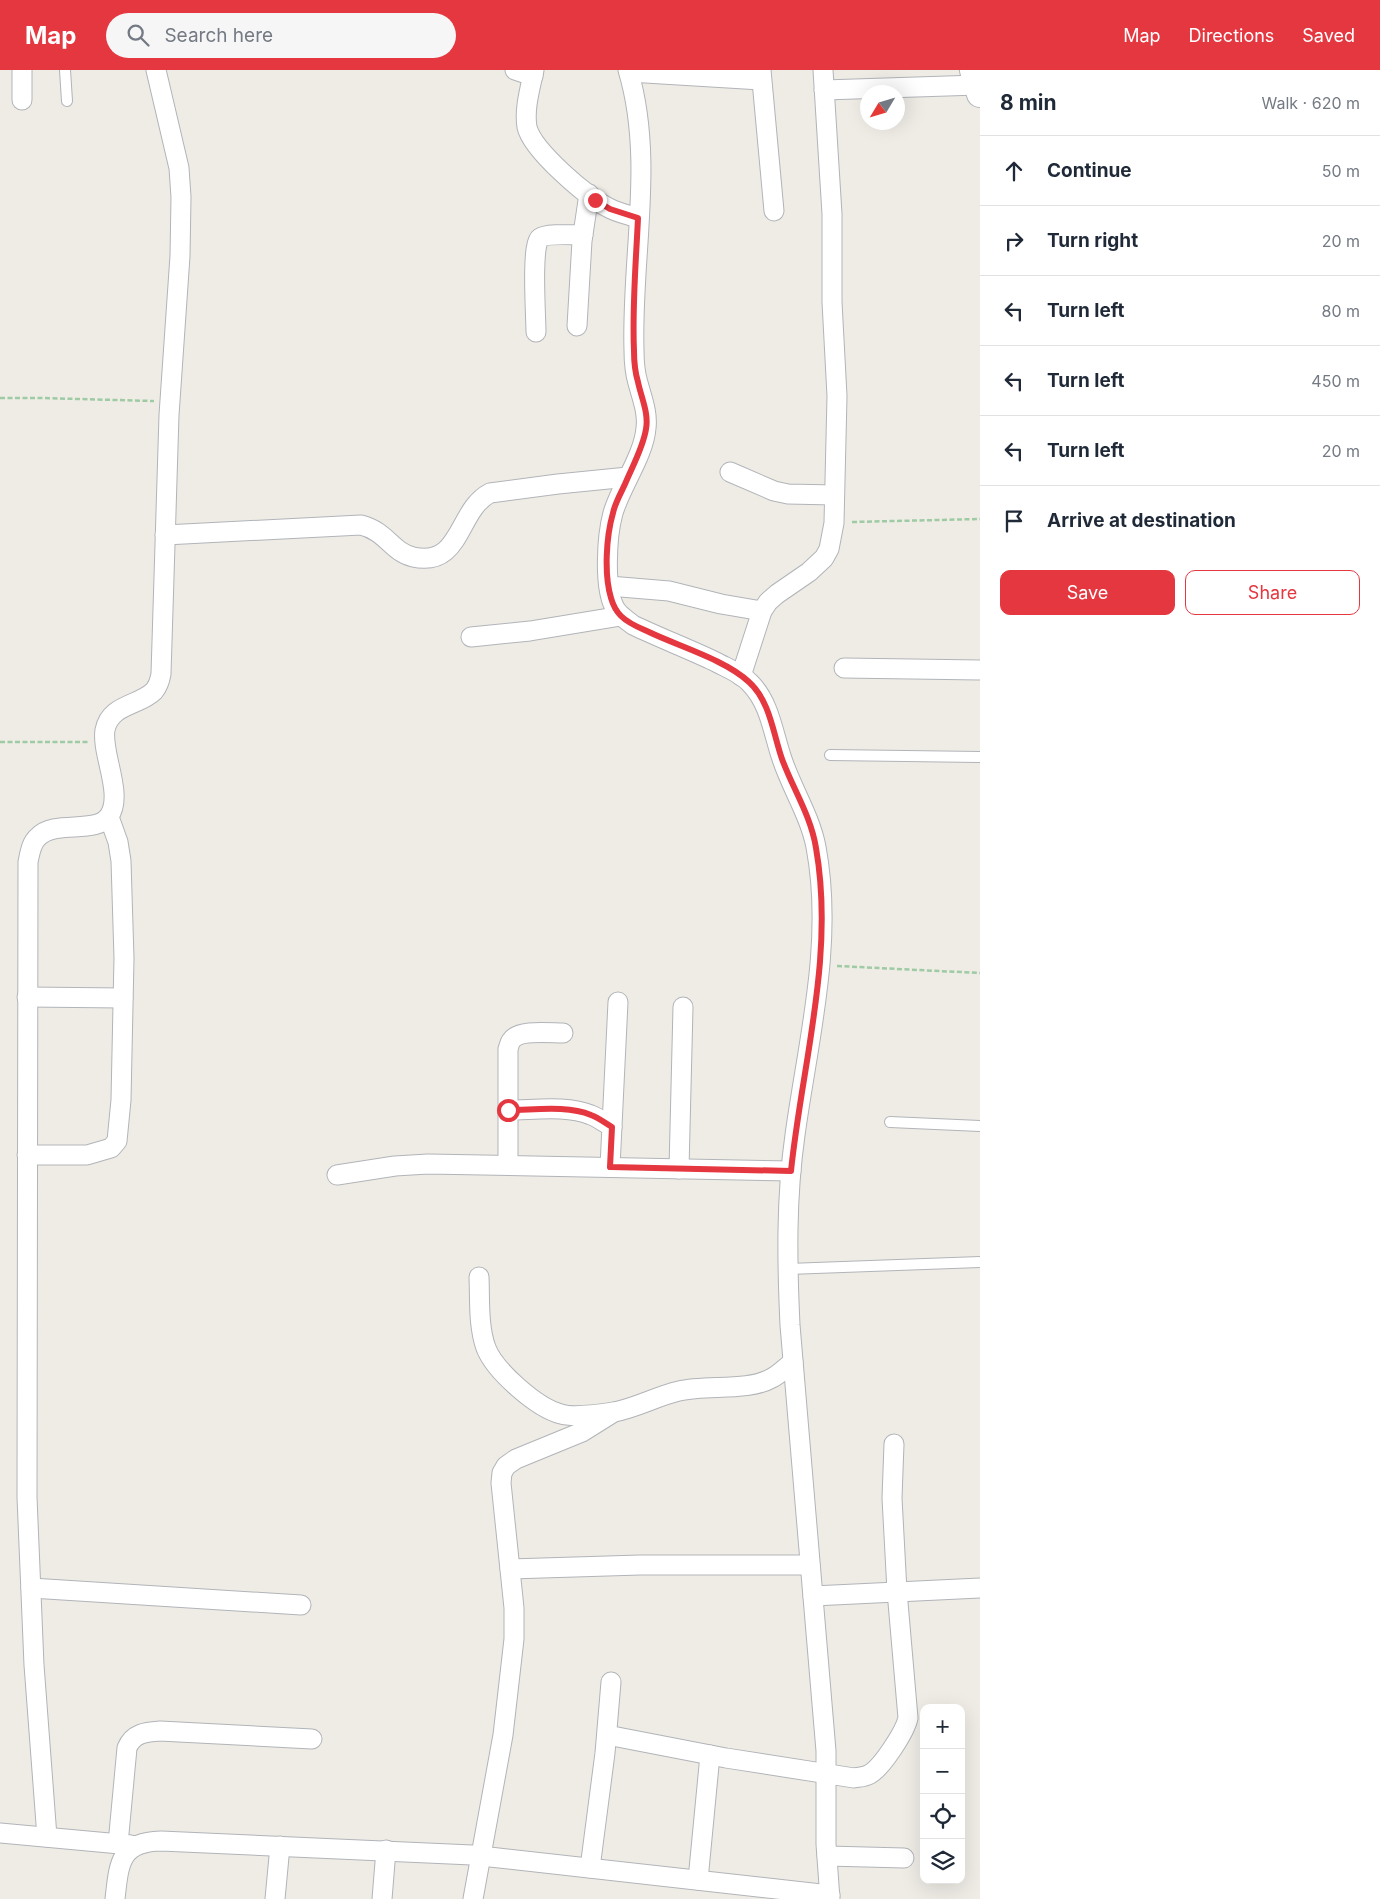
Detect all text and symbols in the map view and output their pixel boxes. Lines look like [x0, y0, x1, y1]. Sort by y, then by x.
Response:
search box [106, 13, 456, 58]
text: Map [25, 21, 76, 50]
icon: search [124, 21, 152, 49]
text: Search here [164, 24, 273, 47]
text: Map [1123, 25, 1161, 46]
text: Directions [1189, 25, 1274, 46]
text: Saved [1302, 25, 1355, 46]
north arrow [860, 85, 905, 130]
text: 8 min [1000, 90, 1057, 115]
text: Walk · 620 m [1262, 93, 1360, 113]
icon: ahead [1000, 157, 1028, 185]
text: Continue [1047, 159, 1132, 182]
text: 50 m [1322, 161, 1360, 181]
route end [584, 189, 607, 212]
icon: right [1000, 227, 1028, 255]
text: Turn right [1047, 229, 1138, 252]
text: 20 m [1322, 231, 1360, 251]
icon: left [1000, 297, 1028, 325]
text: Turn left [1047, 299, 1125, 322]
text: 80 m [1321, 301, 1360, 321]
icon: left [1000, 367, 1028, 395]
text: Turn left [1047, 369, 1125, 392]
text: 450 m [1311, 371, 1360, 391]
icon: left [1000, 437, 1028, 465]
text: Turn left [1047, 439, 1125, 462]
text: 20 m [1322, 441, 1360, 461]
icon: arrive [1000, 507, 1028, 535]
text: Arrive at destination [1047, 509, 1236, 532]
button: Save [1000, 570, 1175, 615]
button: Share [1185, 570, 1360, 615]
route start [497, 1099, 520, 1122]
map controls [920, 1704, 965, 1884]
button: + [920, 1704, 965, 1749]
button: − [920, 1749, 965, 1794]
button: locate [920, 1794, 965, 1839]
button: layers [920, 1839, 965, 1884]

